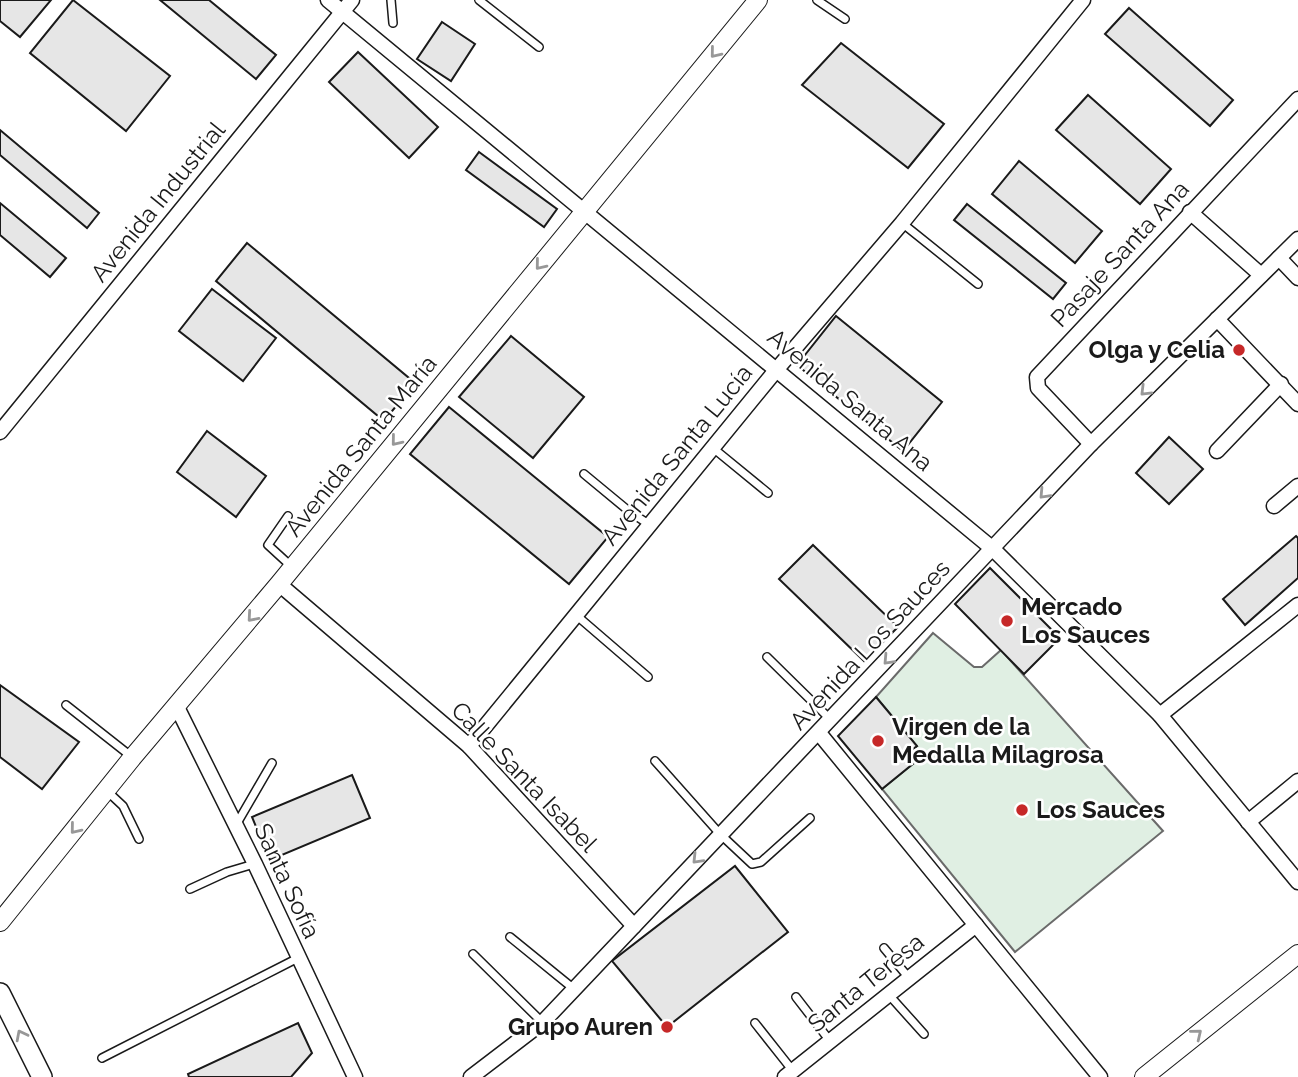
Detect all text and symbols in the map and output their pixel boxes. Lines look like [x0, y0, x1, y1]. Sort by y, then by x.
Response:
one-way arrow [711, 44, 723, 57]
street label: Avenida Industrial [84, 116, 231, 287]
street label: Pasaje Santa Ana [1044, 174, 1195, 333]
one-way arrow [536, 257, 549, 269]
street label: Avenida Santa Ana [762, 322, 939, 477]
place label: Olga y Celia [1088, 335, 1225, 364]
marker: Olga y Celia [1231, 342, 1247, 358]
street label: Avenida Santa María [279, 349, 443, 542]
street label: Avenida Santa Lucía [595, 359, 758, 551]
one-way arrow [1141, 382, 1154, 395]
one-way arrow [392, 433, 405, 445]
one-way arrow [1040, 486, 1053, 499]
street label: Avenida Los Sauces [783, 554, 956, 736]
place label: Mercado Los Sauces [1021, 592, 1150, 649]
one-way arrow [248, 608, 260, 621]
marker: Mercado Los Sauces [999, 613, 1015, 629]
one-way arrow [884, 652, 897, 665]
street label: Calle Santa Isabel [445, 696, 604, 858]
place label: Virgen de la Medalla Milagrosa [892, 712, 1104, 769]
marker: Virgen de la Medalla Milagrosa [870, 733, 886, 749]
place label: Los Sauces [1036, 795, 1165, 824]
marker: Los Sauces [1014, 802, 1030, 818]
street label: Santa Sofía [248, 819, 327, 943]
one-way arrow [71, 821, 83, 834]
one-way arrow [692, 851, 705, 864]
street label: Santa Teresa [802, 927, 930, 1038]
place label: Grupo Auren [508, 1012, 653, 1041]
marker: Grupo Auren [659, 1019, 675, 1035]
one-way arrow [15, 1030, 29, 1042]
one-way arrow [1189, 1030, 1202, 1043]

